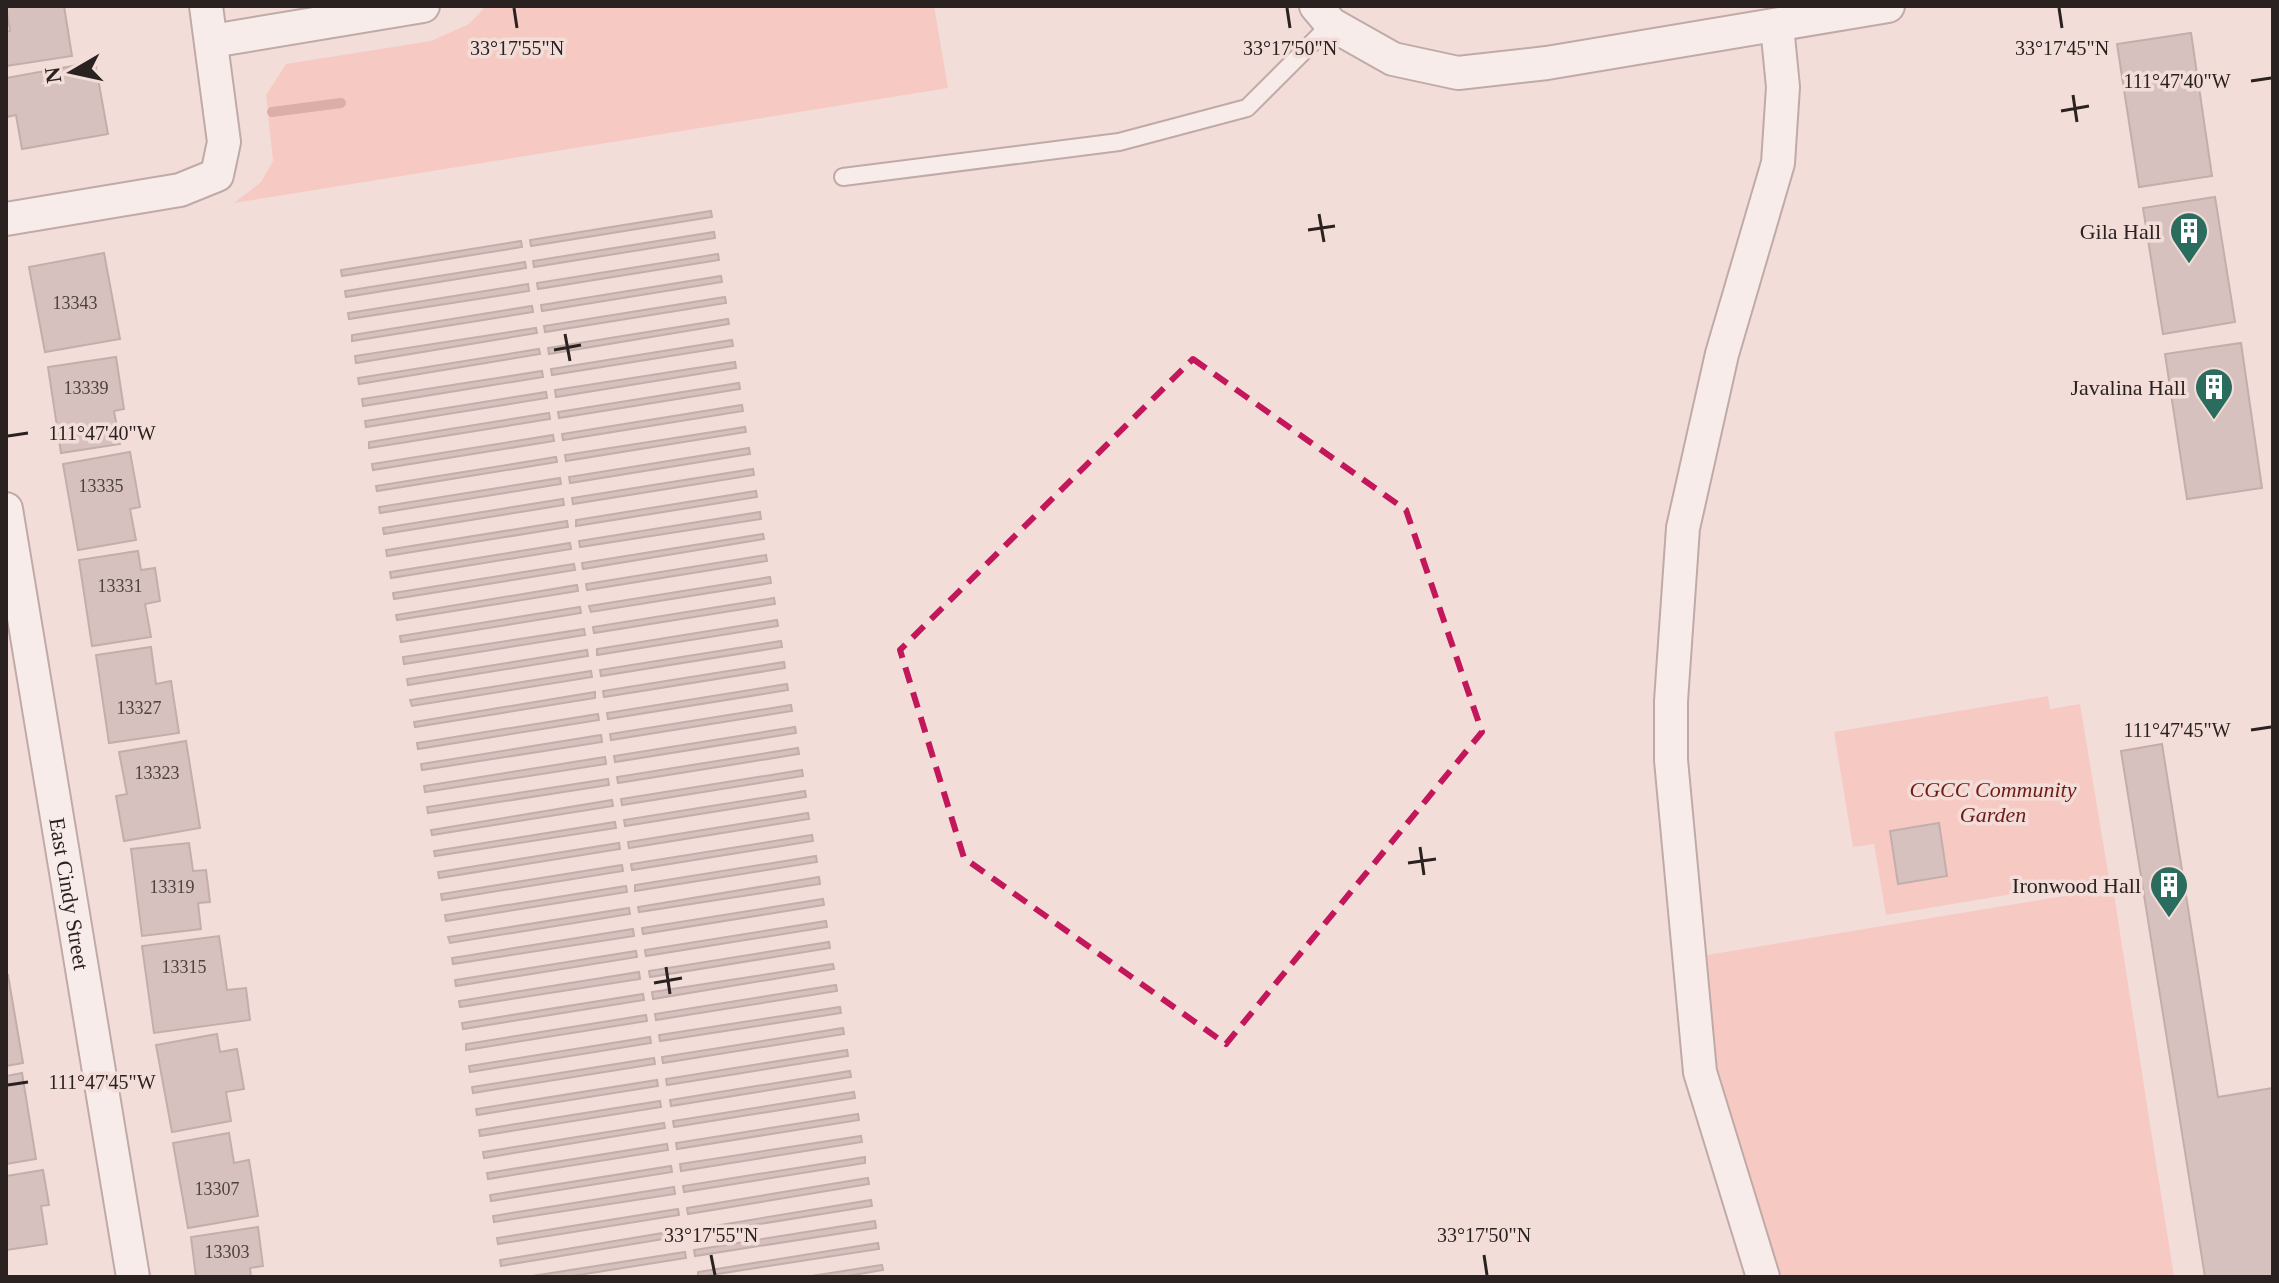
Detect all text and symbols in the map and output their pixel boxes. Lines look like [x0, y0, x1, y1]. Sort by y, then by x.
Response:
north arrow [32, 32, 112, 112]
text: 33°17'55"N [470, 37, 564, 59]
text: 33°17'50"N [1243, 37, 1337, 59]
text: 33°17'45"N [2015, 37, 2109, 59]
text: N [39, 65, 66, 85]
text: 111°47'40"W [2123, 70, 2231, 92]
building icon: Gila Hall [2168, 210, 2210, 265]
place label: Gila Hall [2080, 219, 2161, 244]
house number: 13343 [53, 293, 98, 313]
building icon: Javalina Hall [2193, 366, 2235, 421]
place label: Javalina Hall [2071, 375, 2186, 400]
house number: 13339 [64, 378, 109, 398]
text: 111°47'40"W [48, 422, 156, 444]
house number: 13335 [79, 476, 124, 496]
house number: 13331 [98, 576, 143, 596]
house number: 13327 [117, 698, 162, 718]
text: 111°47'45"W [2123, 719, 2231, 741]
house number: 13323 [135, 763, 180, 783]
park label: CGCC Community Garden [1910, 777, 2077, 827]
street label: East Cindy Street [45, 816, 95, 972]
building icon: Ironwood Hall [2148, 864, 2190, 919]
place label: Ironwood Hall [2012, 873, 2141, 898]
house number: 13319 [150, 877, 195, 897]
house number: 13315 [162, 957, 207, 977]
text: 111°47'45"W [48, 1071, 156, 1093]
house number: 13307 [195, 1179, 240, 1199]
text: 33°17'55"N [664, 1224, 758, 1246]
text: 33°17'50"N [1437, 1224, 1531, 1246]
house number: 13303 [205, 1242, 250, 1262]

